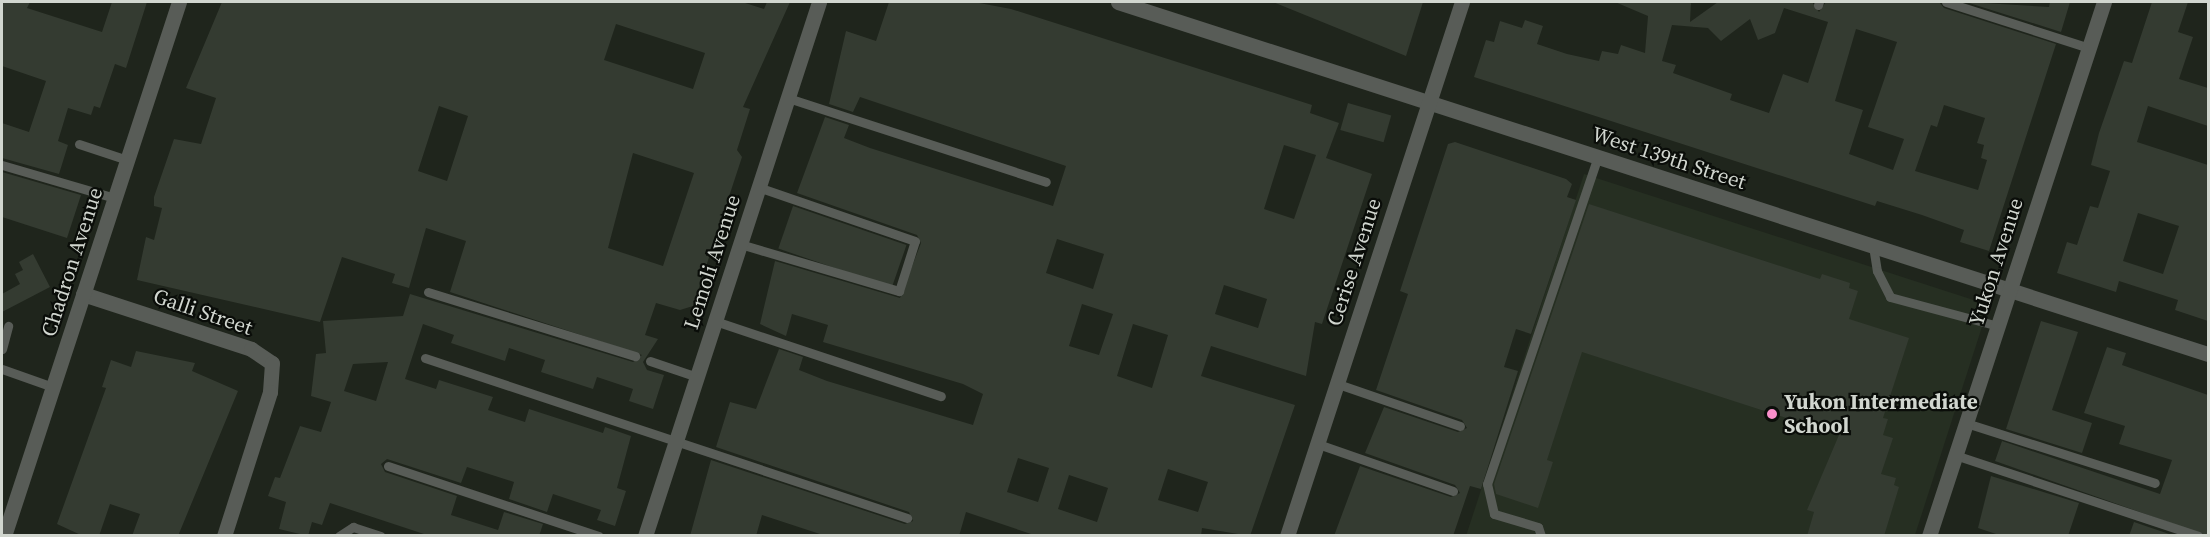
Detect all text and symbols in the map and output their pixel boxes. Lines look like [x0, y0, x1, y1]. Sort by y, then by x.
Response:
street label: West 139th Street [1589, 121, 1749, 195]
street label: Chadron Avenue [36, 184, 108, 340]
street label: Lemoli Avenue [678, 192, 746, 332]
street label: Cerise Avenue [1322, 195, 1386, 329]
street label: Yukon Avenue [1963, 195, 2029, 329]
street label: Galli Street [150, 283, 256, 341]
place label: Yukon Intermediate School [1784, 389, 1978, 439]
marker: Yukon Intermediate School [1765, 407, 1779, 421]

